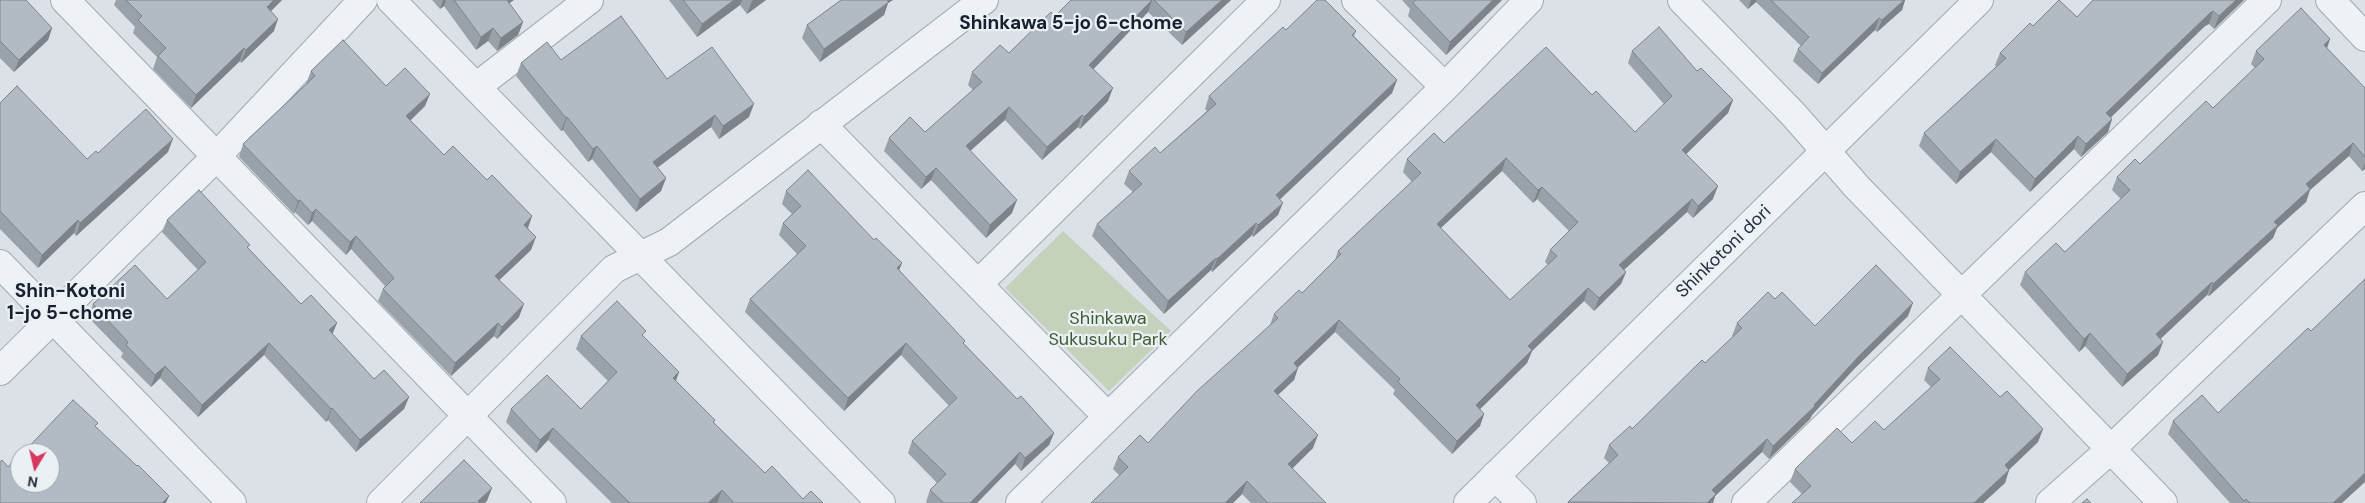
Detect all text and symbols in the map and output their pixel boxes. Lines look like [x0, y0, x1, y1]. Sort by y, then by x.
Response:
district label: Shinkawa 5-jo 6-chome [959, 13, 1183, 35]
street label: Shinkotoni dori [1672, 201, 1776, 303]
district label: Shin-Kotoni 1-jo 5-chome [7, 281, 133, 325]
park label: Shinkawa Sukusuku Park [1048, 308, 1168, 350]
north arrow [10, 443, 60, 493]
text: N [26, 472, 39, 492]

